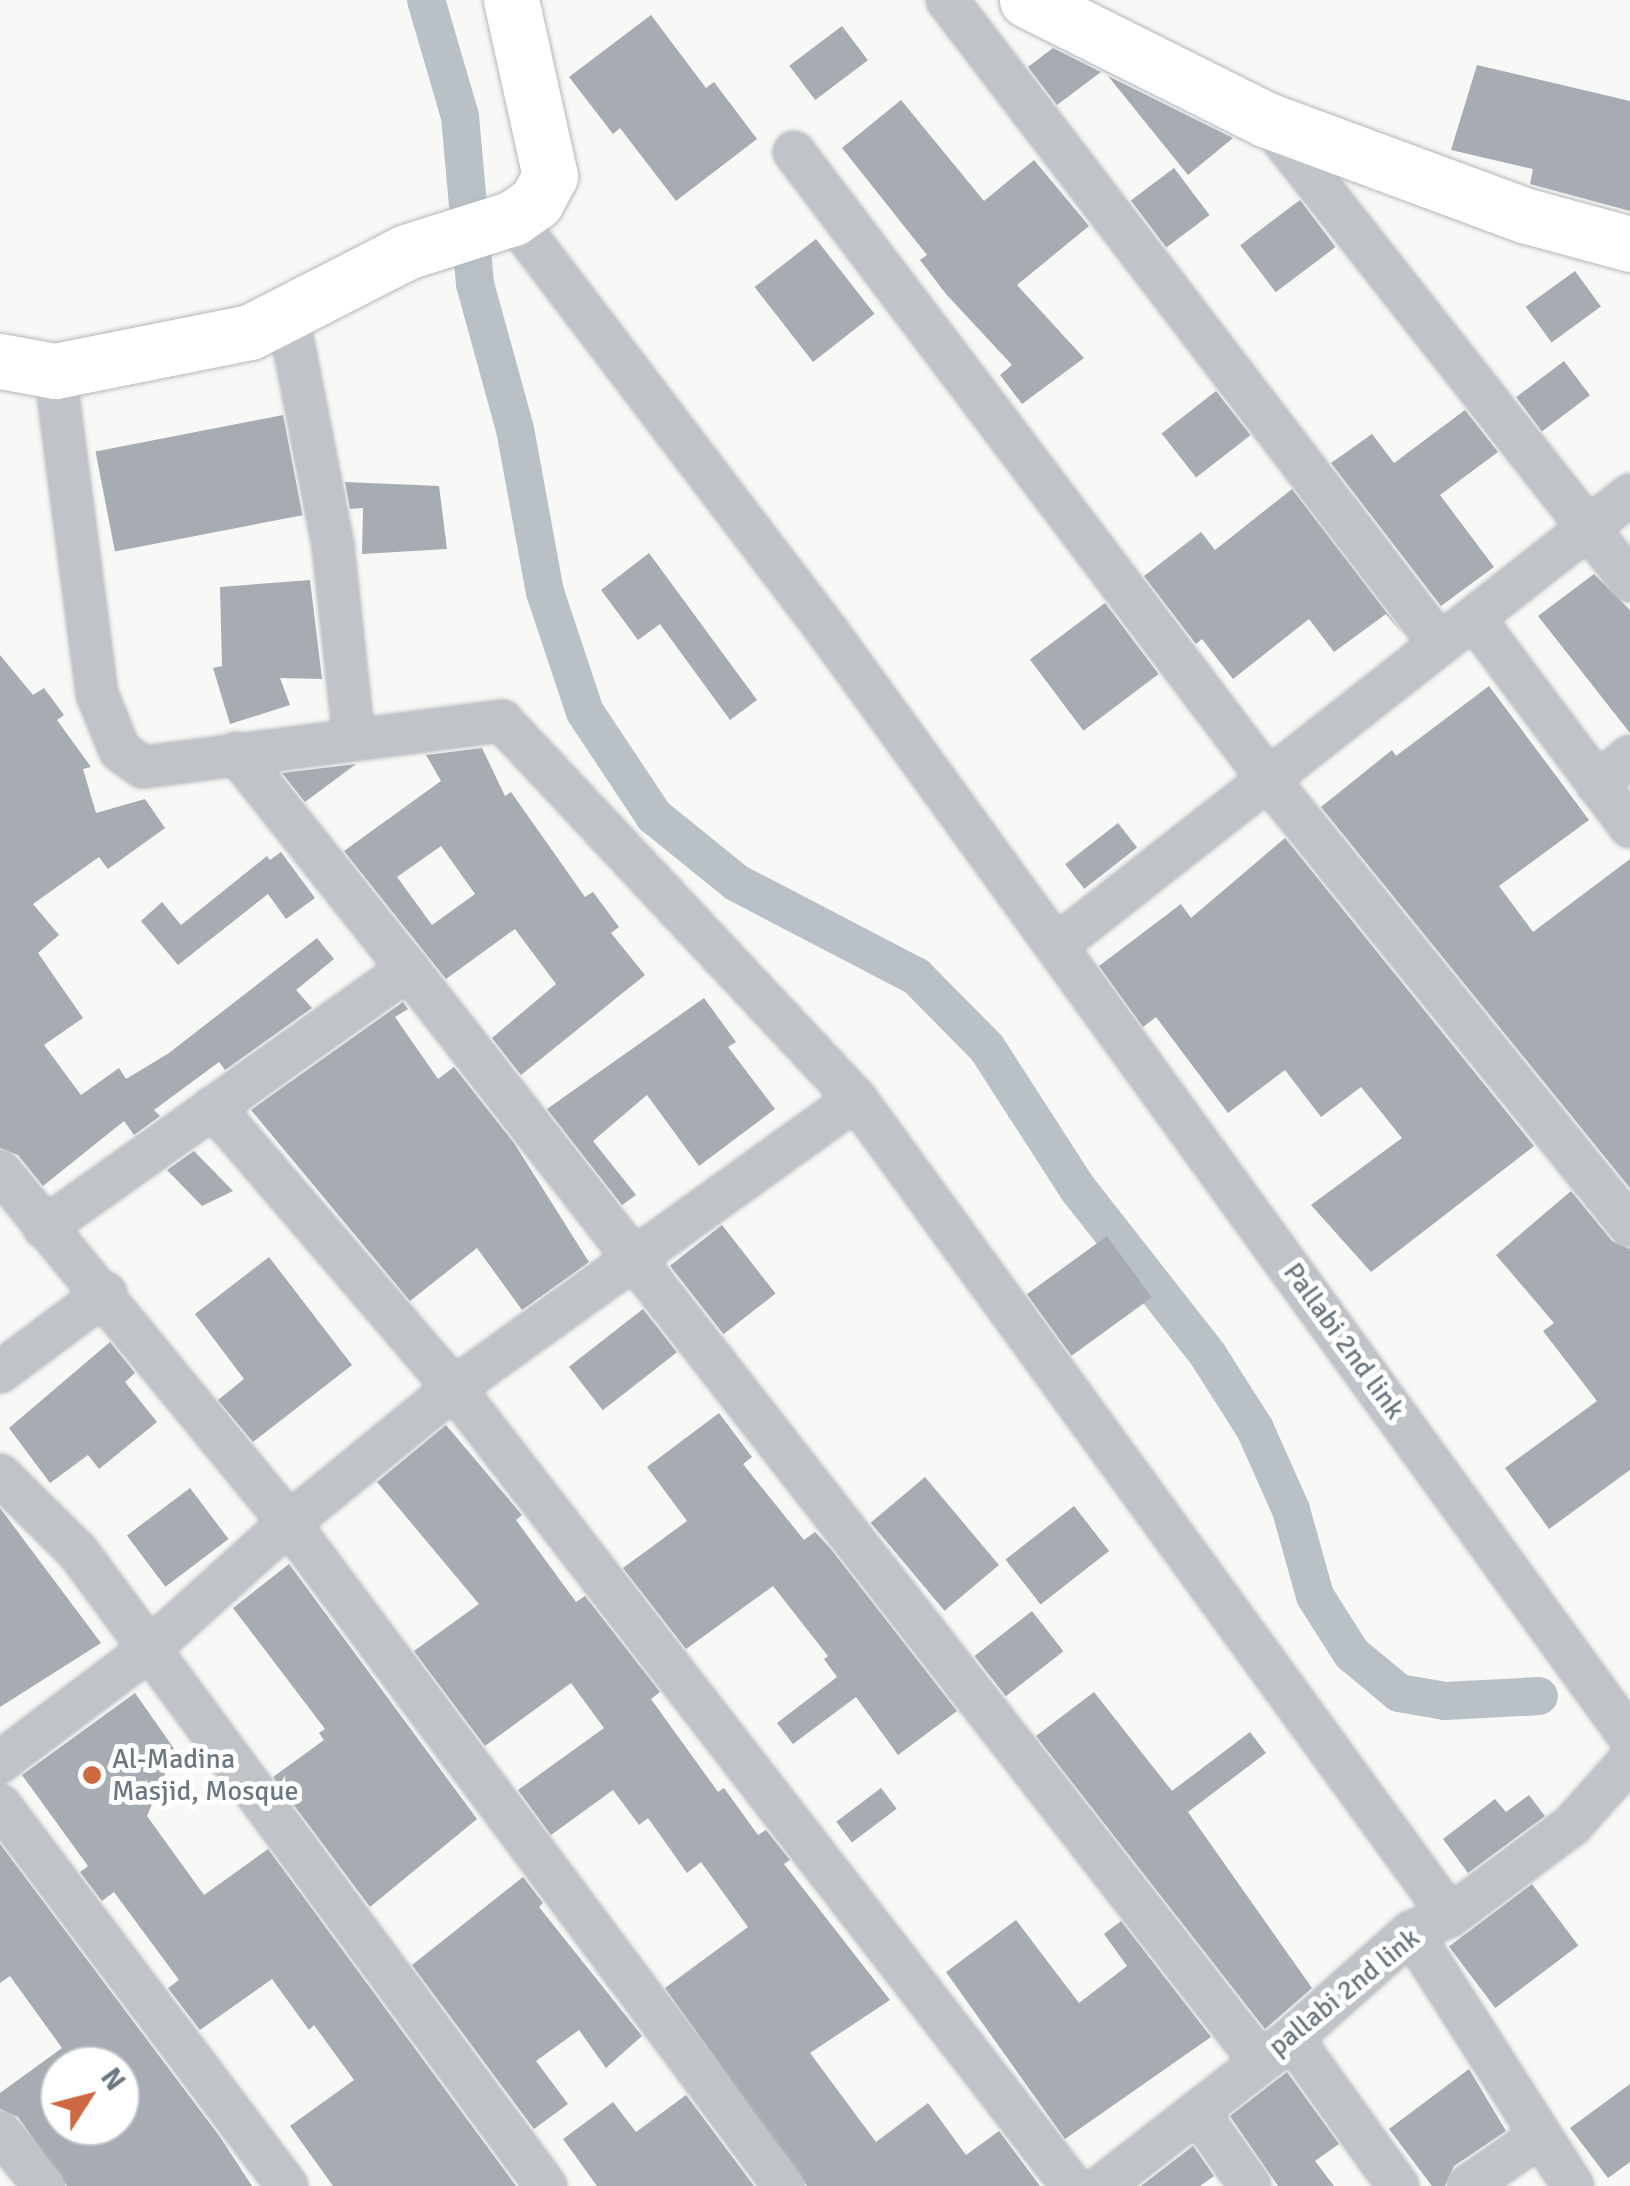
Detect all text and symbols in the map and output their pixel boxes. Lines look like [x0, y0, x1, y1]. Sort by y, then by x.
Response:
street label: Pallabi 2nd link [1276, 1256, 1412, 1426]
place label: Al-Madina Masjid, Mosque [112, 1742, 299, 1808]
marker: Al-Madina Masjid, Mosque [81, 1764, 103, 1786]
street label: pallabi 2nd link [1262, 1921, 1426, 2063]
north arrow [40, 2046, 140, 2146]
text: N [93, 2062, 132, 2097]

